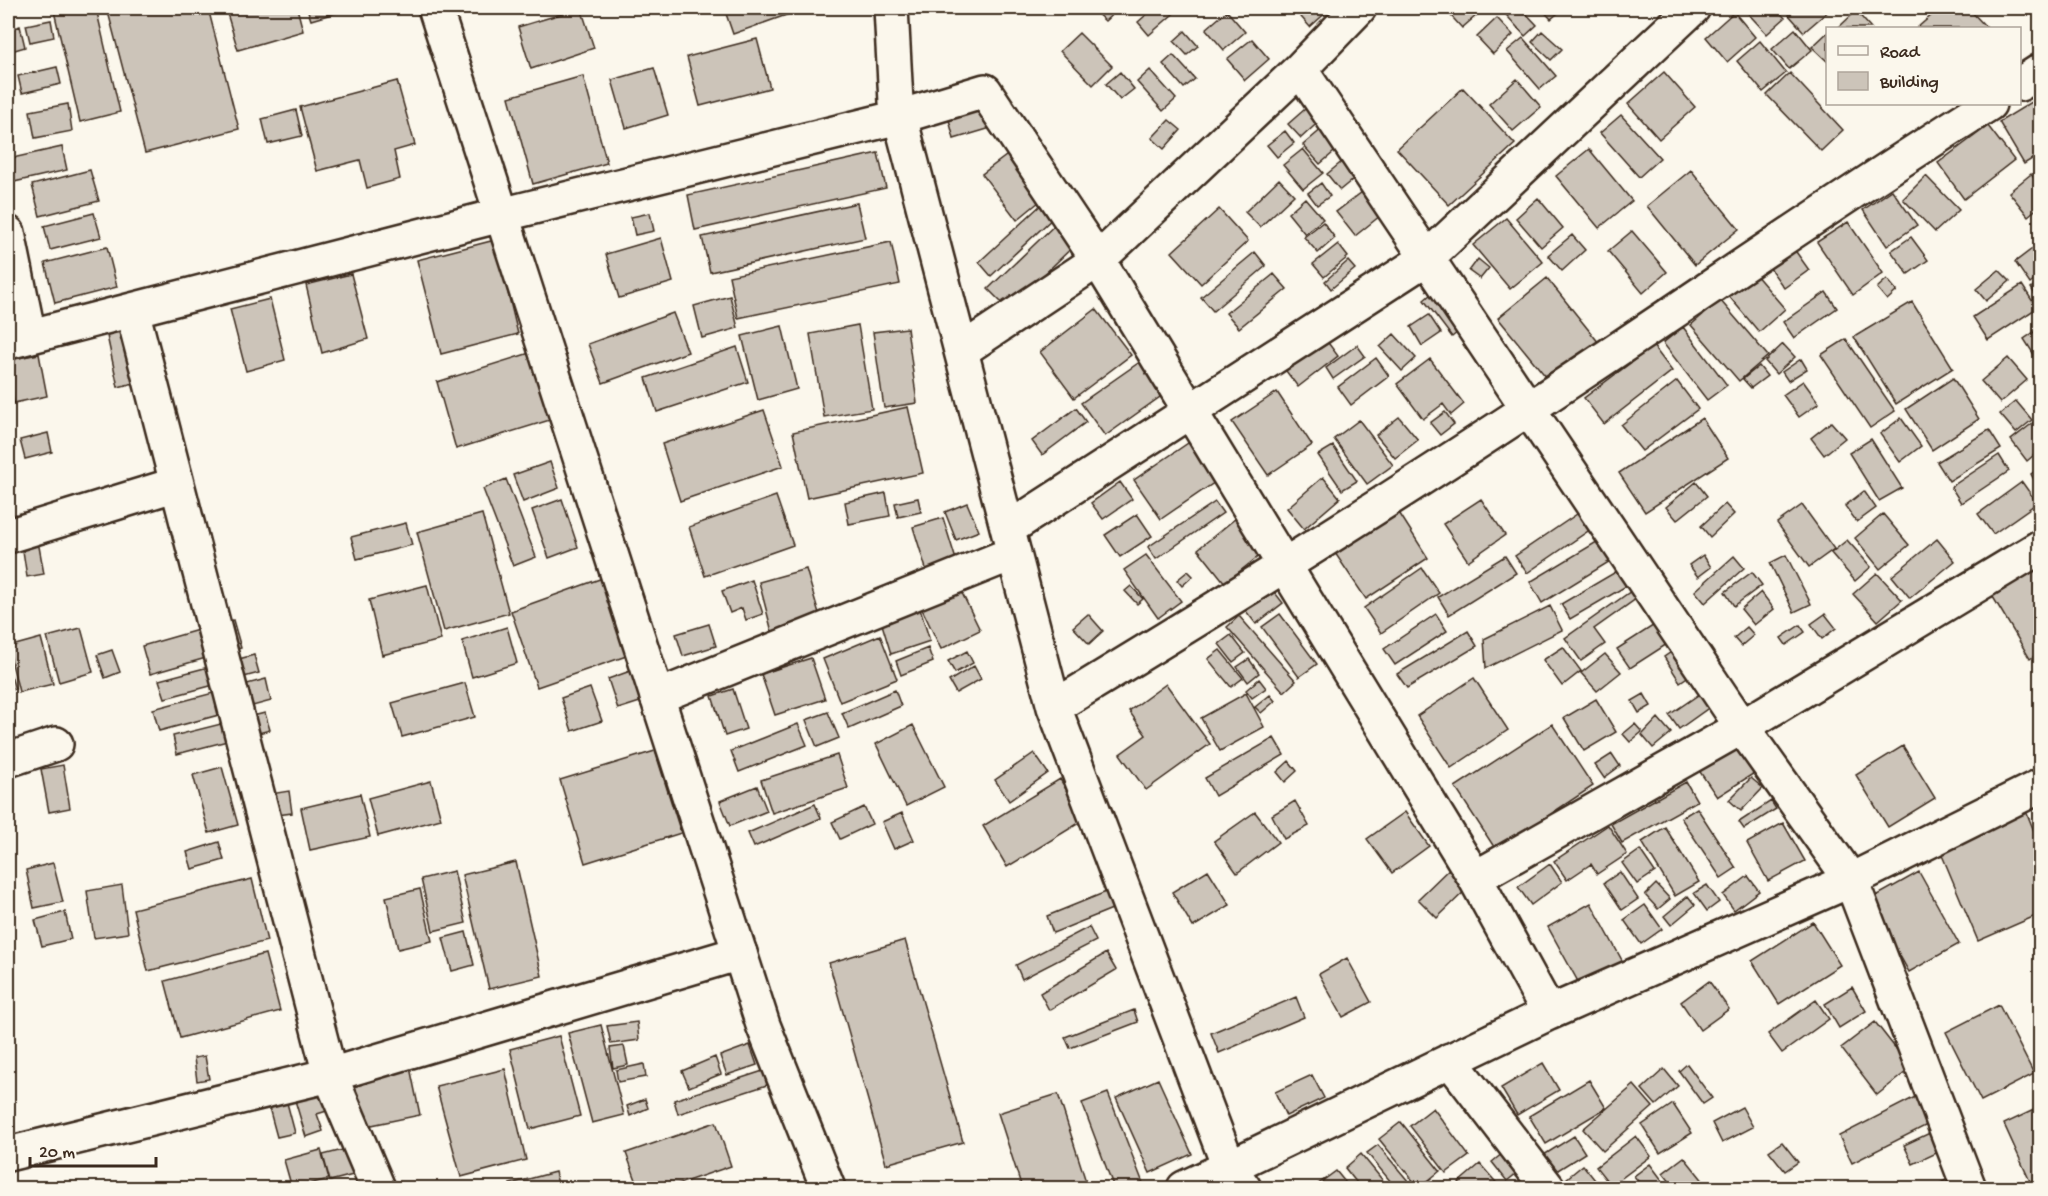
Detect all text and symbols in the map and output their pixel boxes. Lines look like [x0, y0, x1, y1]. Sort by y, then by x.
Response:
legend [1826, 27, 2021, 105]
text: Road [1880, 43, 1921, 64]
text: Building [1879, 73, 1939, 94]
scale bar [30, 1130, 156, 1168]
text: 20 m [39, 1143, 75, 1164]

